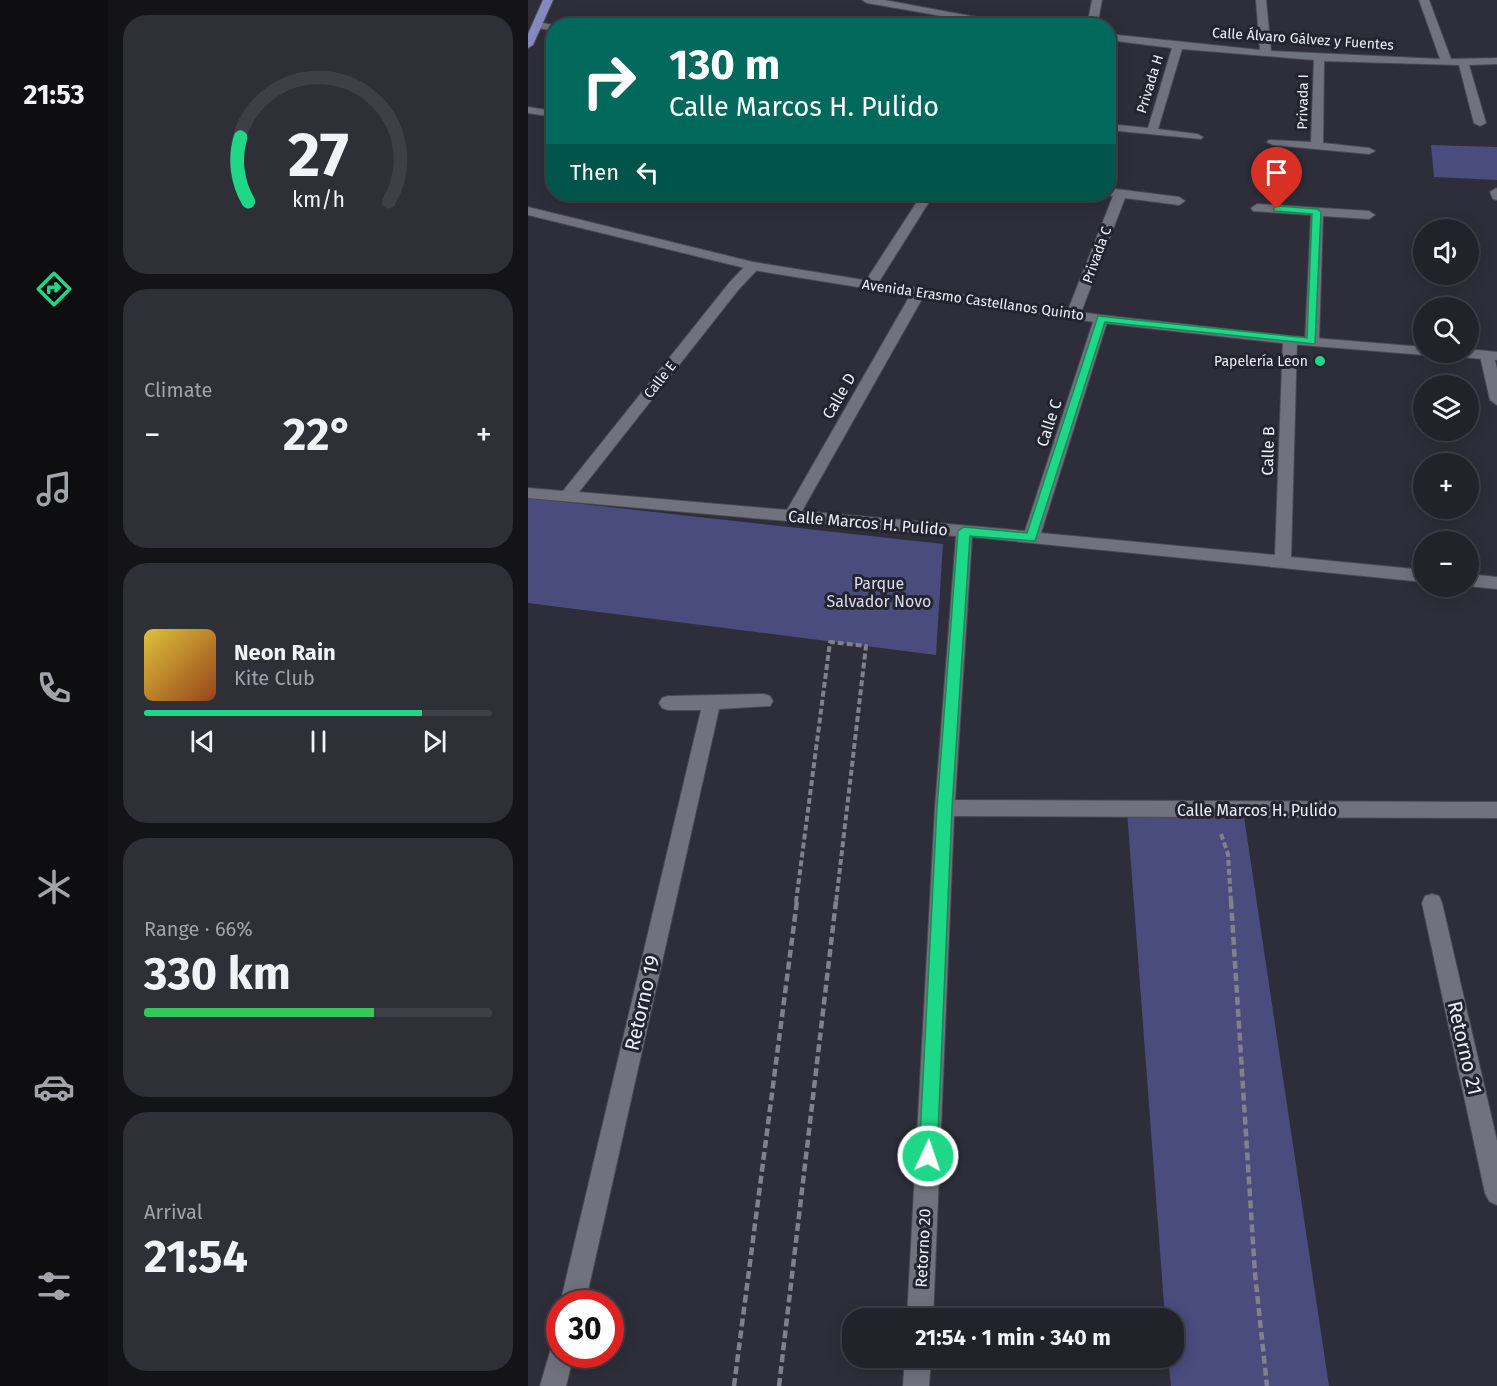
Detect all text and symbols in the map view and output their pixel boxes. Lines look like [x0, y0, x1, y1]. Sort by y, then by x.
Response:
street label: Calle Álvaro Gálvez y Fuentes [1212, 23, 1395, 54]
text: 130 m [669, 40, 780, 90]
icon: right [570, 42, 648, 120]
street label: Privada H [1133, 52, 1167, 116]
street label: Privada I [1294, 74, 1312, 130]
text: 21:53 [24, 79, 84, 111]
text: Calle Marcos H. Pulido [669, 91, 939, 123]
text: 27 [288, 118, 348, 193]
pin [1251, 147, 1302, 209]
icon: left [631, 156, 664, 189]
icon: arrive [1260, 156, 1293, 189]
text: Then [570, 159, 619, 186]
text: km/h [291, 187, 345, 213]
map controls [1413, 219, 1479, 597]
button: sound [1413, 219, 1479, 285]
street label: Privada C [1079, 224, 1115, 286]
icon: directions [33, 268, 75, 310]
street label: Avenida Erasmo Castellanos Quinto [861, 276, 1085, 324]
button: search [1413, 297, 1479, 363]
place label: Papelería Leon [1214, 353, 1308, 370]
marker: Papelería Leon [1313, 354, 1327, 368]
street label: Calle E [640, 358, 680, 402]
street label: Calle D [818, 370, 860, 422]
button: layers [1413, 375, 1479, 441]
text: Climate [144, 378, 212, 402]
street label: Calle C [1032, 397, 1066, 449]
text: 22° [283, 408, 353, 462]
text: − [144, 415, 161, 455]
text: + [476, 415, 492, 455]
street label: Calle B [1258, 426, 1278, 476]
button: + [1413, 453, 1479, 519]
icon: music [33, 468, 75, 510]
street label: Calle Marcos H. Pulido [787, 507, 949, 539]
button: − [1413, 531, 1479, 597]
park label: Parque Salvador Novo [827, 574, 931, 611]
text: Neon Rain [234, 639, 336, 666]
text: Kite Club [234, 666, 315, 690]
icon: phone [33, 667, 75, 709]
icon: previous [186, 725, 219, 758]
icon: pause [302, 725, 335, 758]
icon: next [418, 725, 451, 758]
street label: Calle Marcos H. Pulido [1177, 801, 1337, 820]
icon: climate [33, 866, 75, 908]
text: Range · 66% [144, 917, 253, 941]
text: 330 km [144, 947, 291, 1001]
street label: Retorno 19 [619, 953, 665, 1053]
street label: Retorno 21 [1443, 999, 1487, 1097]
icon: car [33, 1066, 75, 1108]
position arrow [896, 1124, 960, 1188]
text: Arrival [144, 1200, 203, 1224]
street label: Retorno 20 [911, 1208, 935, 1288]
text: 21:54 [144, 1230, 248, 1284]
icon: filters [33, 1265, 75, 1307]
speed limit sign: 30 [546, 1290, 624, 1368]
text: 21:54 · 1 min · 340 m [915, 1324, 1111, 1351]

